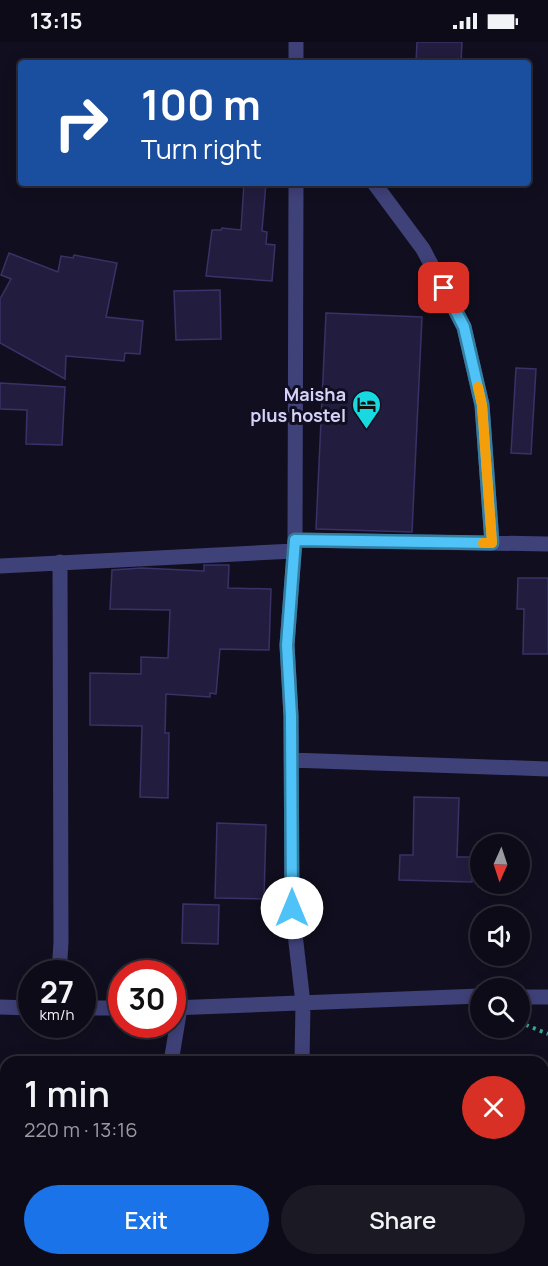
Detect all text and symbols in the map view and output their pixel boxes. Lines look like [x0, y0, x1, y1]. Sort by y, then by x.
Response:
text: 13:15 [30, 6, 83, 36]
text: 100 m [141, 75, 261, 133]
icon: right [42, 84, 120, 162]
text: Turn right [141, 130, 262, 167]
pin [418, 262, 469, 313]
icon: arrive [427, 271, 460, 304]
place label: Maisha plus hostel [250, 382, 346, 427]
hotel icon: Maisha plus hostel [351, 388, 383, 430]
north arrow [470, 834, 530, 894]
map controls [470, 834, 530, 1038]
position arrow [260, 876, 324, 940]
button: sound [470, 906, 530, 966]
speed limit sign: 30 [108, 960, 186, 1038]
text: 27 [40, 971, 74, 1012]
button: search [470, 978, 530, 1038]
text: km/h [40, 1004, 74, 1025]
text: 1 min [24, 1069, 110, 1118]
button: close [462, 1076, 525, 1139]
text: 220 m · 13:16 [24, 1116, 138, 1143]
button: Exit [24, 1185, 269, 1254]
button: Share [281, 1185, 525, 1254]

